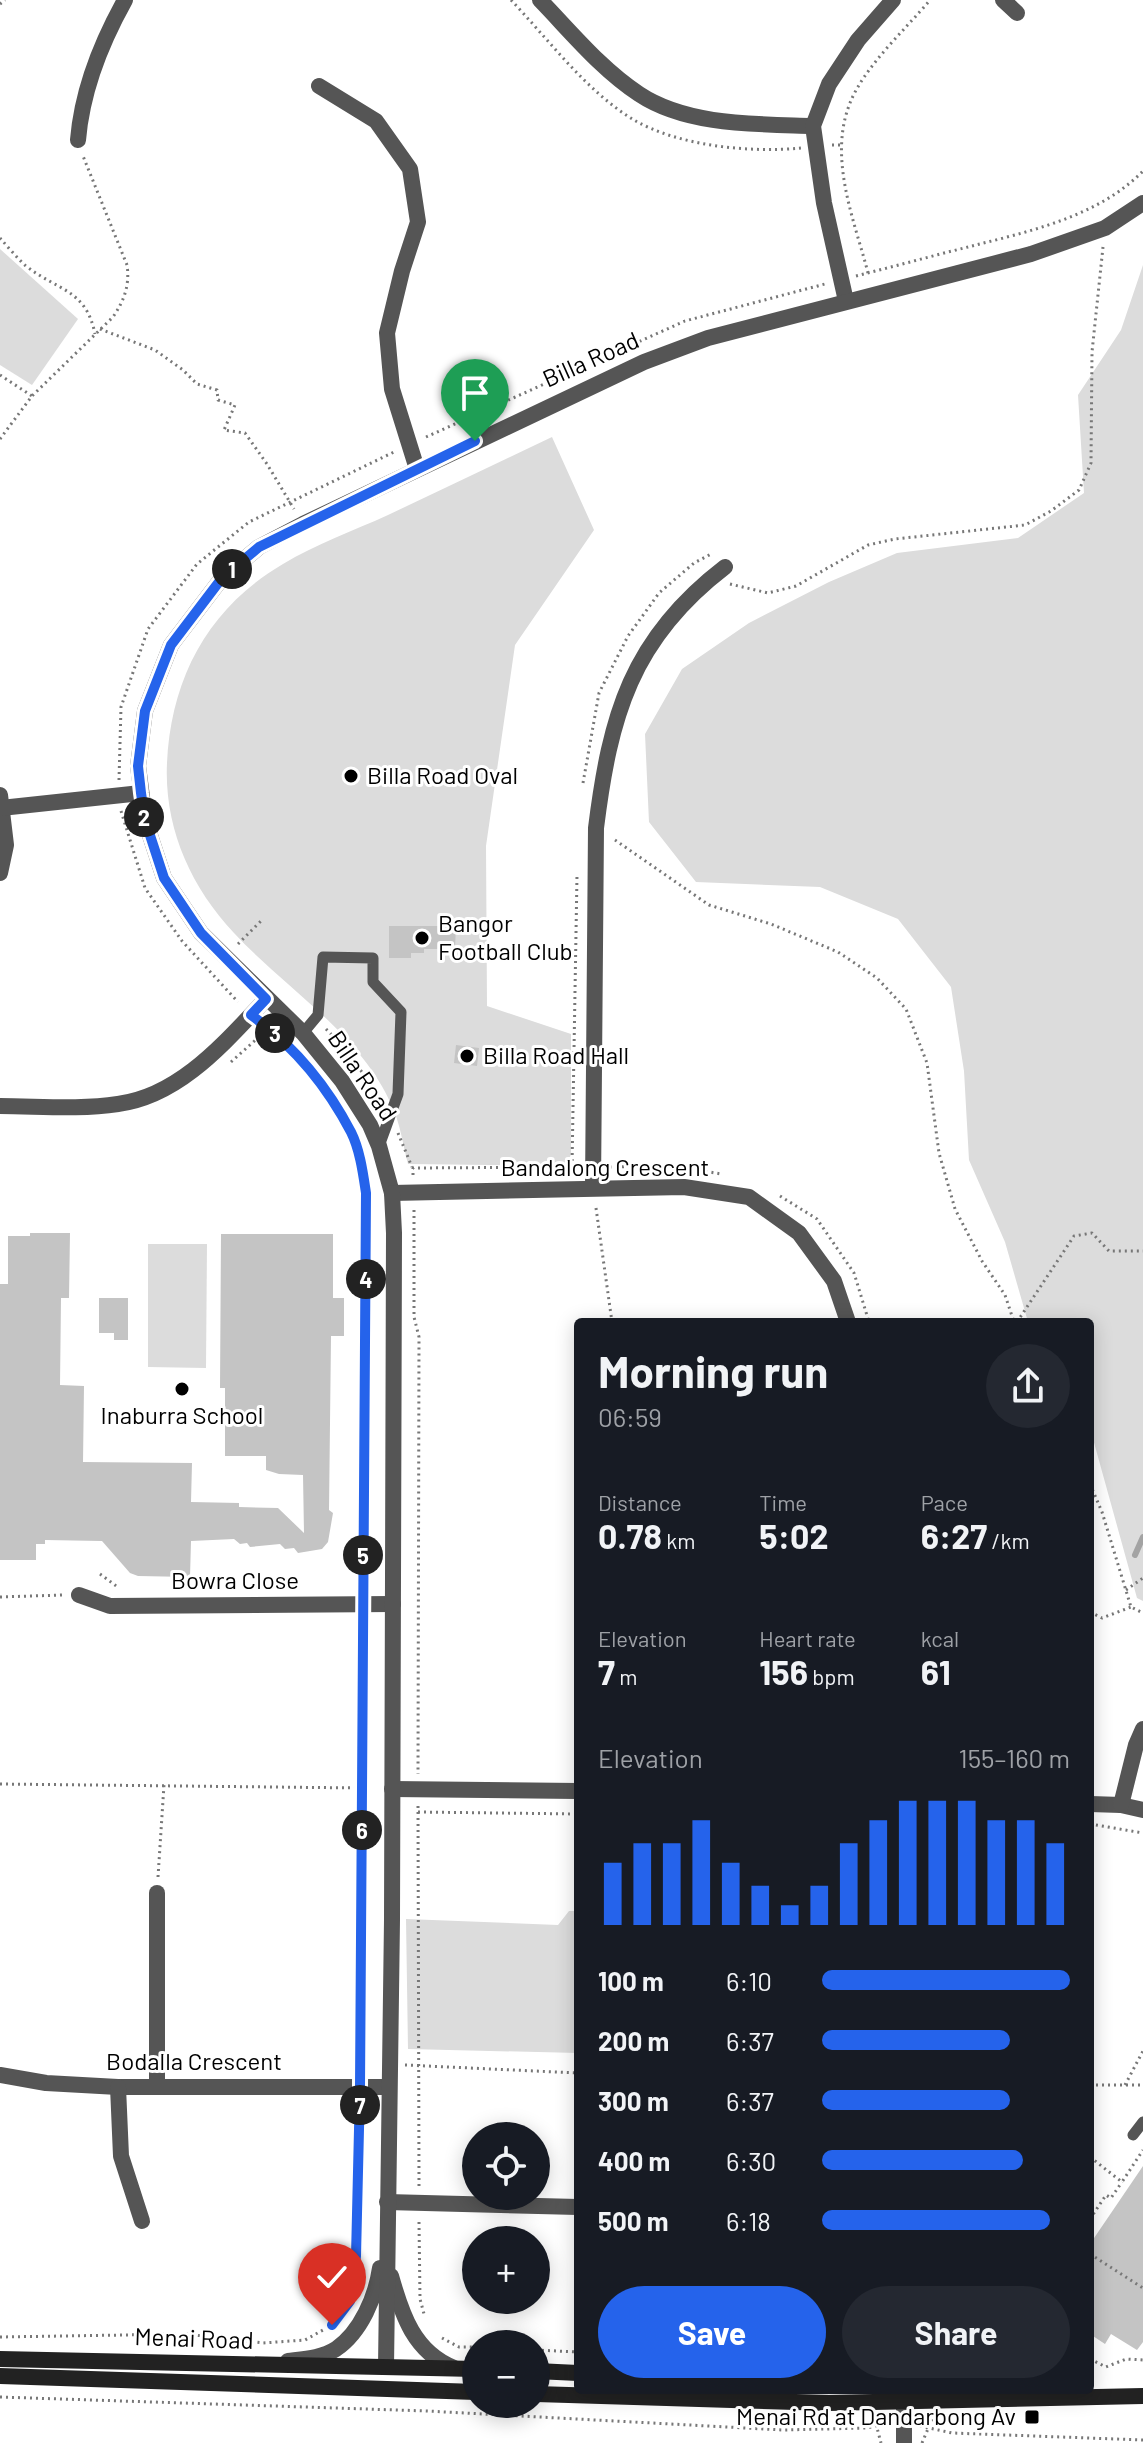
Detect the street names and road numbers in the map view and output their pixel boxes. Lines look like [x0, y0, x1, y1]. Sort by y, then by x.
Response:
street label: Billa Road [538, 325, 643, 393]
street label: Billa Road [323, 1025, 404, 1126]
street label: Bandalong Crescent [501, 1152, 709, 1181]
street label: Bowra Close [171, 1565, 299, 1594]
street label: Bodalla Crescent [106, 2046, 282, 2075]
street label: Menai Road [134, 2321, 254, 2354]

